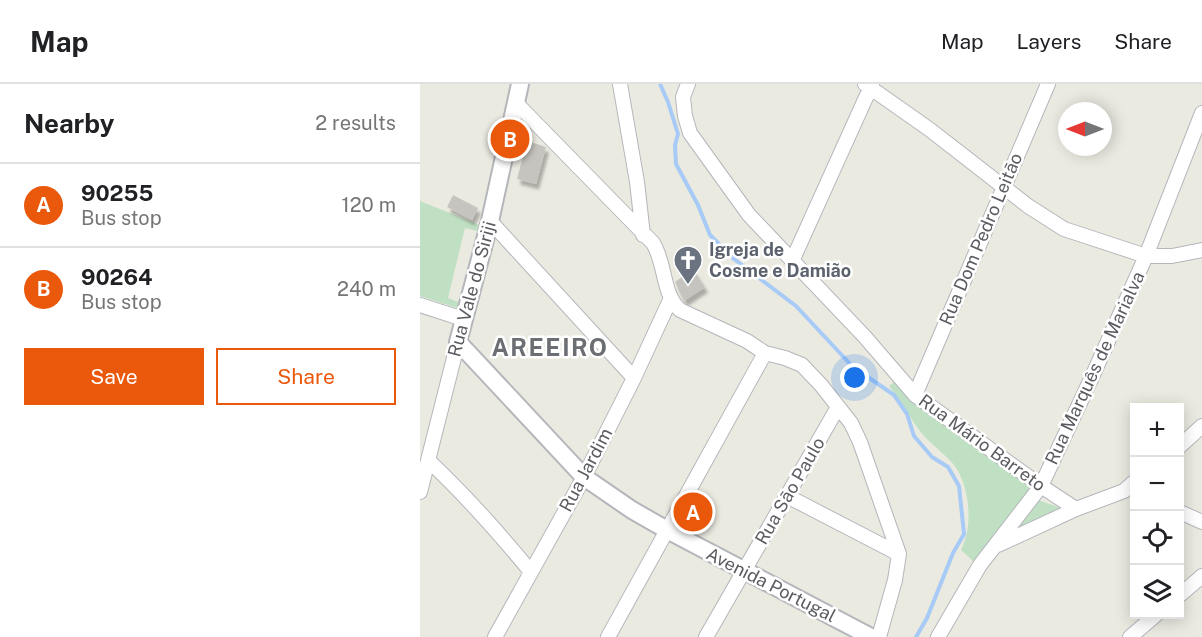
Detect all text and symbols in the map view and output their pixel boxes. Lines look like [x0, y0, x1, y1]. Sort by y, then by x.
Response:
text: Map [30, 25, 89, 58]
text: Map [941, 29, 984, 54]
text: Layers [1017, 29, 1081, 54]
text: Share [1114, 29, 1172, 54]
north arrow [1058, 102, 1112, 156]
text: Nearby [24, 108, 114, 139]
text: 2 results [315, 111, 396, 135]
pin: B [490, 116, 530, 162]
street label: Rua Dom Pedro Leitão [935, 150, 1026, 328]
text: 90255 [81, 180, 153, 206]
text: A [36, 193, 51, 217]
text: 120 m [342, 193, 396, 217]
text: Bus stop [81, 206, 162, 230]
street label: Rua Vale do Siriji [443, 219, 500, 359]
place label: Igreja de Cosme e Damião [709, 239, 851, 281]
church icon: Igreja de Cosme e Damião [672, 244, 704, 286]
text: 90264 [81, 264, 152, 290]
street label: Rua Marquês de Marialva [1041, 268, 1149, 468]
text: B [37, 277, 50, 301]
text: 240 m [337, 277, 396, 301]
text: Bus stop [81, 290, 162, 314]
district label: AREEIRO [491, 333, 609, 361]
button: Save [24, 348, 204, 405]
button: Share [216, 348, 396, 405]
your location [840, 363, 869, 392]
street label: Rua Mário Barreto [915, 390, 1050, 496]
map controls [1130, 403, 1184, 619]
button: + [1130, 403, 1184, 457]
street label: Rua Jardim [555, 424, 616, 515]
street label: Rua São Paulo [750, 433, 829, 548]
button: − [1130, 457, 1184, 511]
pin: A [674, 490, 712, 534]
button: locate [1130, 511, 1184, 565]
street label: Avenida Portugal [703, 543, 840, 626]
button: layers [1130, 565, 1184, 619]

